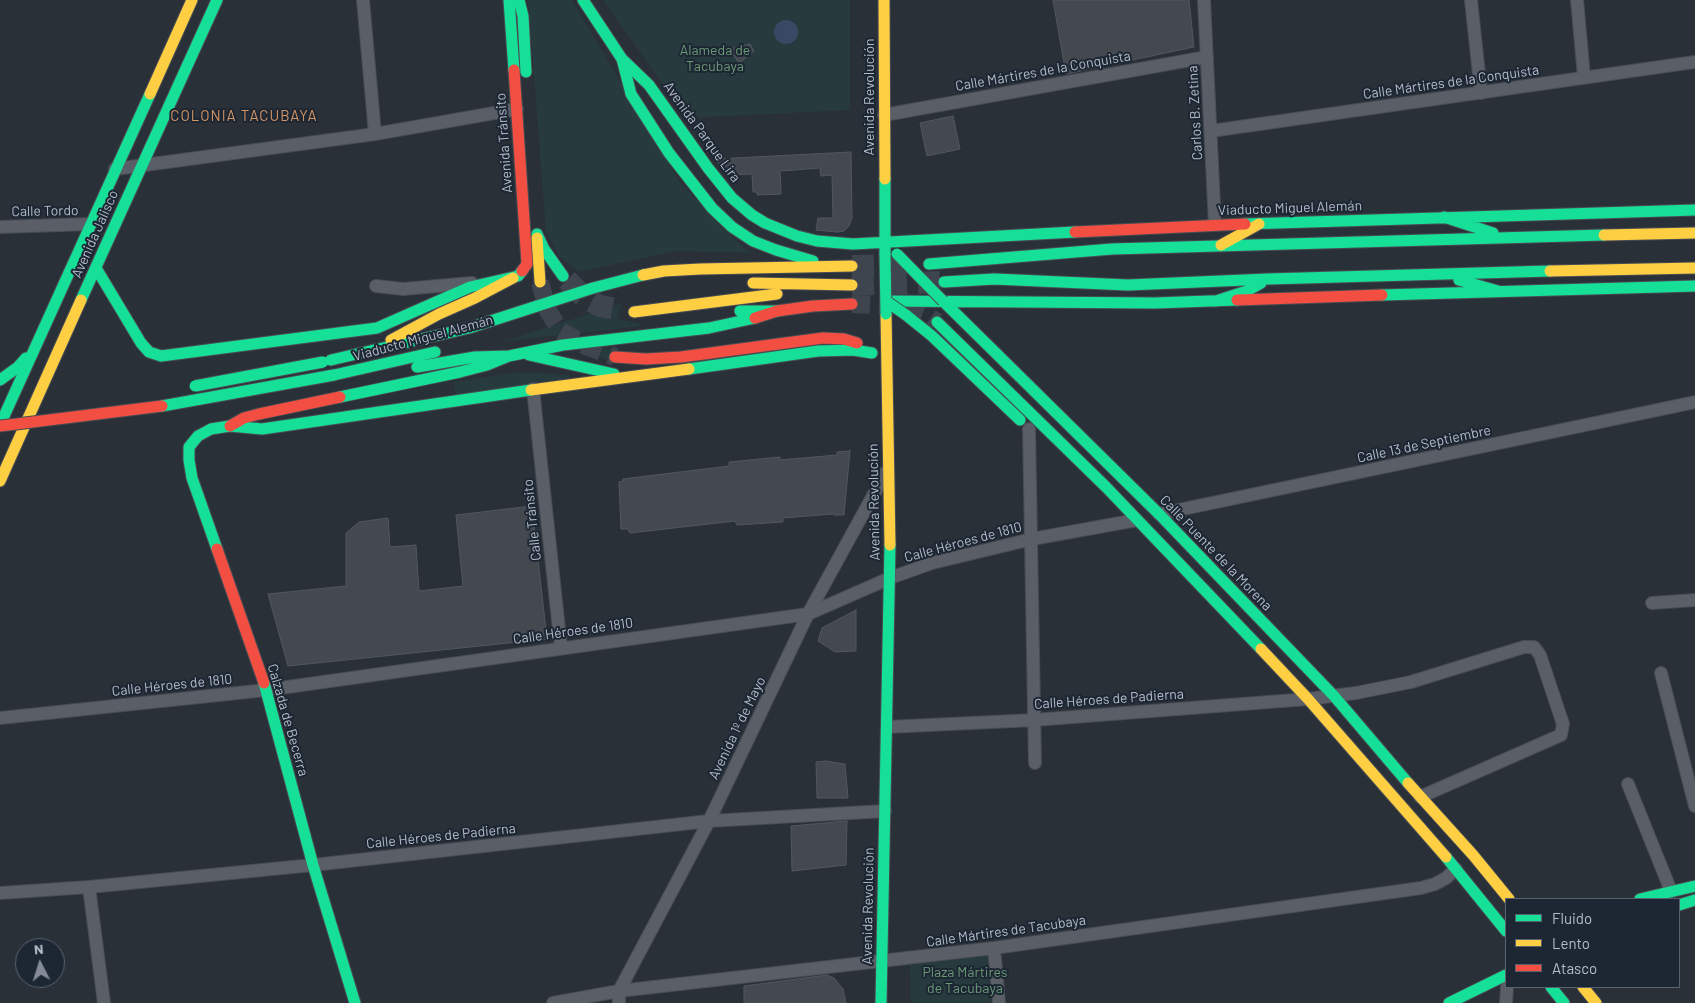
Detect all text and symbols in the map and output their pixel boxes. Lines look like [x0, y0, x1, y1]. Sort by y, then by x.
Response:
street label: Avenida Revolución [861, 38, 877, 156]
park label: Alameda de Tacubaya [680, 42, 750, 74]
street label: Calle Mártires de la Conquista [954, 47, 1132, 95]
street label: Calle Mártires de la Conquista [1362, 61, 1540, 103]
street label: Carlos B. Zetina [1184, 65, 1206, 161]
street label: Avenida Parque Lira [660, 78, 744, 186]
street label: Avenida Tránsito [492, 92, 516, 194]
district label: COLONIA TACUBAYA [168, 107, 320, 125]
street label: Avenida Jalisco [68, 188, 122, 280]
street label: Viaducto Miguel Alemán [1218, 197, 1362, 219]
street label: Calle Tordo [11, 202, 79, 220]
street label: Viaducto Miguel Alemán [351, 311, 495, 365]
street label: Calle 13 de Septiembre [1356, 422, 1492, 466]
street label: Avenida Revolución [865, 443, 883, 561]
street label: Calle Tránsito [519, 478, 545, 562]
street label: Calle Puente de la Morena [1156, 492, 1276, 614]
street label: Calle Héroes de 1810 [902, 518, 1024, 566]
street label: Calle Héroes de 1810 [512, 614, 634, 648]
street label: Calzada de Becerra [264, 662, 312, 778]
street label: Calle Héroes de 1810 [111, 670, 233, 700]
street label: Avenida 1º de Mayo [705, 674, 769, 782]
street label: Calle Héroes de Padierna [1034, 685, 1184, 713]
street label: Calle Héroes de Padierna [365, 820, 517, 852]
street label: Avenida Revolución [859, 847, 877, 965]
legend [1505, 898, 1680, 988]
text: Fluido [1552, 909, 1592, 927]
street label: Calle Mártires de Tacubaya [925, 911, 1087, 951]
text: Lento [1552, 934, 1590, 952]
north arrow [15, 938, 65, 988]
text: N [33, 940, 44, 957]
text: Atasco [1552, 959, 1597, 977]
park label: Plaza Mártires de Tacubaya [922, 964, 1008, 996]

